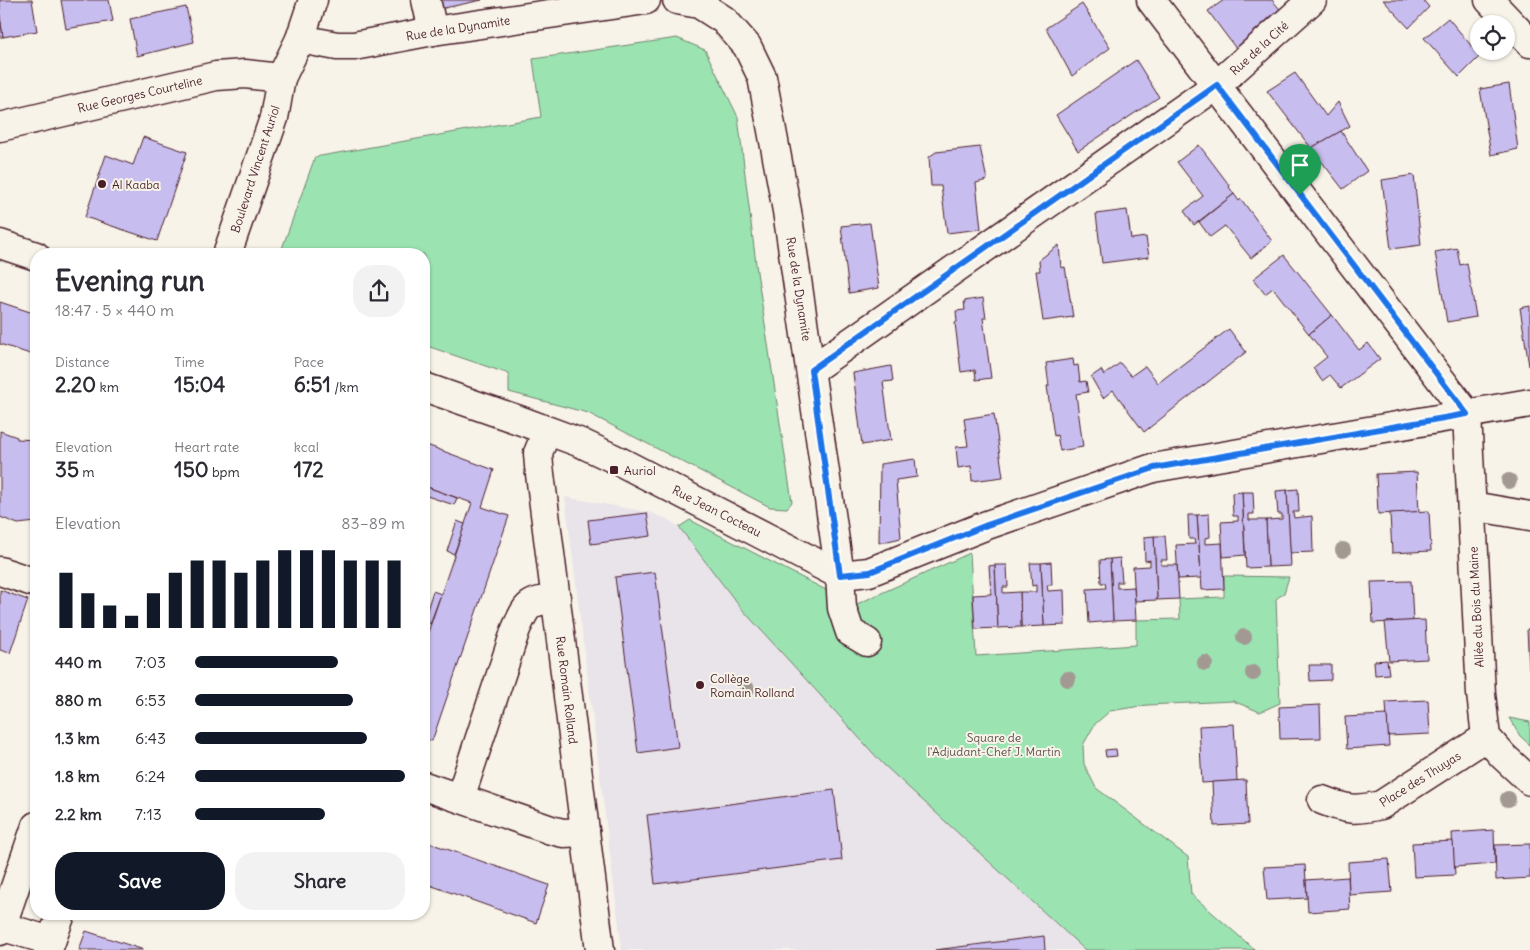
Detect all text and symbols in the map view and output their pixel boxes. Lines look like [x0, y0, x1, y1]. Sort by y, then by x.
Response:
street label: Rue de la Dynamite [405, 12, 511, 44]
map controls [1470, 15, 1515, 60]
button: locate [1470, 15, 1515, 60]
street label: Rue de la Cité [1227, 18, 1291, 78]
street label: Rue Georges Courteline [76, 72, 204, 116]
street label: Boulevard Vincent Auriol [227, 103, 283, 235]
pin [1279, 144, 1321, 195]
icon: arrive [1286, 151, 1314, 179]
place label: Al Kaaba [112, 177, 160, 192]
marker: Al Kaaba [96, 178, 108, 190]
street label: Rue de la Dynamite [783, 236, 815, 342]
text: Evening run [55, 263, 205, 299]
button: share [353, 265, 405, 317]
text: 18:47 · 5 × 440 m [55, 300, 174, 320]
text: Distance [55, 353, 110, 371]
text: Time [174, 353, 205, 371]
text: Pace [294, 353, 324, 371]
text: 2.20 [55, 371, 96, 398]
text: 15:04 [174, 371, 225, 398]
text: 6:51 [294, 371, 331, 398]
text: km [96, 378, 119, 396]
text: /km [331, 378, 359, 396]
text: Elevation [55, 438, 112, 456]
text: Heart rate [174, 438, 239, 456]
text: kcal [294, 438, 319, 456]
text: 35 [55, 456, 79, 483]
text: 150 [174, 456, 209, 483]
text: 172 [294, 456, 324, 483]
text: m [79, 463, 95, 481]
text: bpm [209, 463, 240, 481]
place label: Auriol [624, 463, 656, 478]
marker: Auriol [608, 464, 620, 476]
street label: Rue Jean Cocteau [670, 482, 764, 540]
text: Elevation [55, 513, 121, 533]
text: 83–89 m [341, 513, 405, 533]
street label: Allée du Bois du Maine [1465, 546, 1487, 668]
street label: Rue Romain Rolland [553, 635, 581, 745]
text: 440 m [55, 652, 102, 672]
text: 7:03 [135, 652, 166, 672]
place label: Collège Romain Rolland [710, 671, 795, 700]
marker: Collège Romain Rolland [694, 679, 706, 691]
text: 880 m [55, 690, 102, 710]
text: 6:53 [135, 690, 166, 710]
text: 1.3 km [55, 728, 100, 748]
text: 6:43 [135, 728, 166, 748]
park label: Square de l'Adjudant-Chef J. Martin [927, 730, 1061, 759]
street label: Place des Thuyas [1377, 748, 1463, 810]
text: 1.8 km [55, 766, 100, 786]
text: 6:24 [135, 766, 166, 786]
text: 2.2 km [55, 804, 102, 824]
text: 7:13 [135, 804, 162, 824]
button: Save [55, 852, 225, 910]
button: Share [235, 852, 405, 910]

